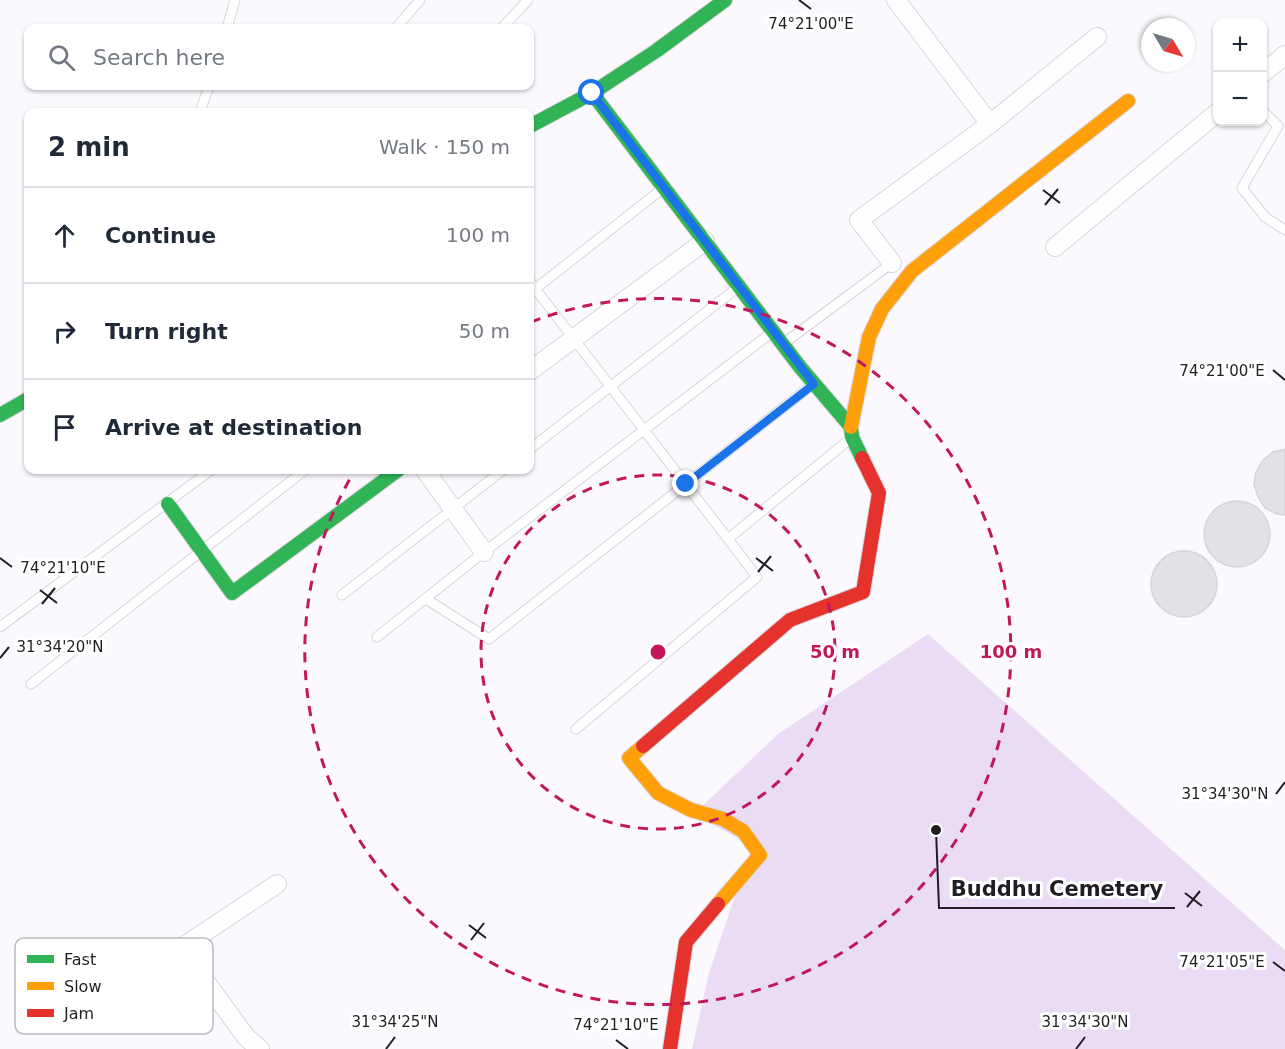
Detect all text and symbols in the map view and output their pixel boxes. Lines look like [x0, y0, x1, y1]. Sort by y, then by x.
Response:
text: 74°21'00"E [768, 15, 854, 33]
north arrow [1141, 18, 1195, 72]
map controls [1213, 18, 1267, 126]
button: + [1213, 18, 1267, 72]
search box [24, 24, 534, 90]
icon: search [45, 41, 78, 74]
text: Search here [93, 45, 225, 70]
button: − [1213, 72, 1267, 126]
route start [578, 79, 604, 105]
text: 2 min [48, 132, 130, 162]
text: Walk · 150 m [379, 135, 510, 159]
icon: ahead [48, 219, 81, 252]
text: Continue [105, 223, 216, 248]
text: 100 m [446, 223, 510, 247]
icon: right [48, 315, 81, 348]
text: Turn right [105, 319, 228, 344]
text: 50 m [459, 319, 510, 343]
text: 74°21'00"E [1179, 362, 1265, 380]
icon: arrive [48, 411, 81, 444]
text: Arrive at destination [105, 415, 362, 440]
route end [672, 470, 698, 496]
text: 74°21'10"E [20, 559, 106, 577]
text: 31°34'20"N [16, 638, 104, 656]
text: 50 m [810, 641, 860, 662]
text: 100 m [980, 641, 1042, 662]
centre of rings [648, 642, 668, 662]
text: 31°34'30"N [1181, 785, 1269, 803]
callout: Buddhu Cemetery [939, 869, 1175, 908]
text: Buddhu Cemetery [951, 877, 1163, 901]
legend [15, 938, 213, 1034]
text: Fast [64, 950, 96, 969]
text: 74°21'05"E [1179, 953, 1265, 971]
text: Slow [64, 977, 101, 996]
text: Jam [63, 1004, 94, 1023]
text: 31°34'25"N [351, 1013, 439, 1031]
text: 31°34'30"N [1041, 1013, 1129, 1031]
text: 74°21'10"E [573, 1016, 659, 1034]

